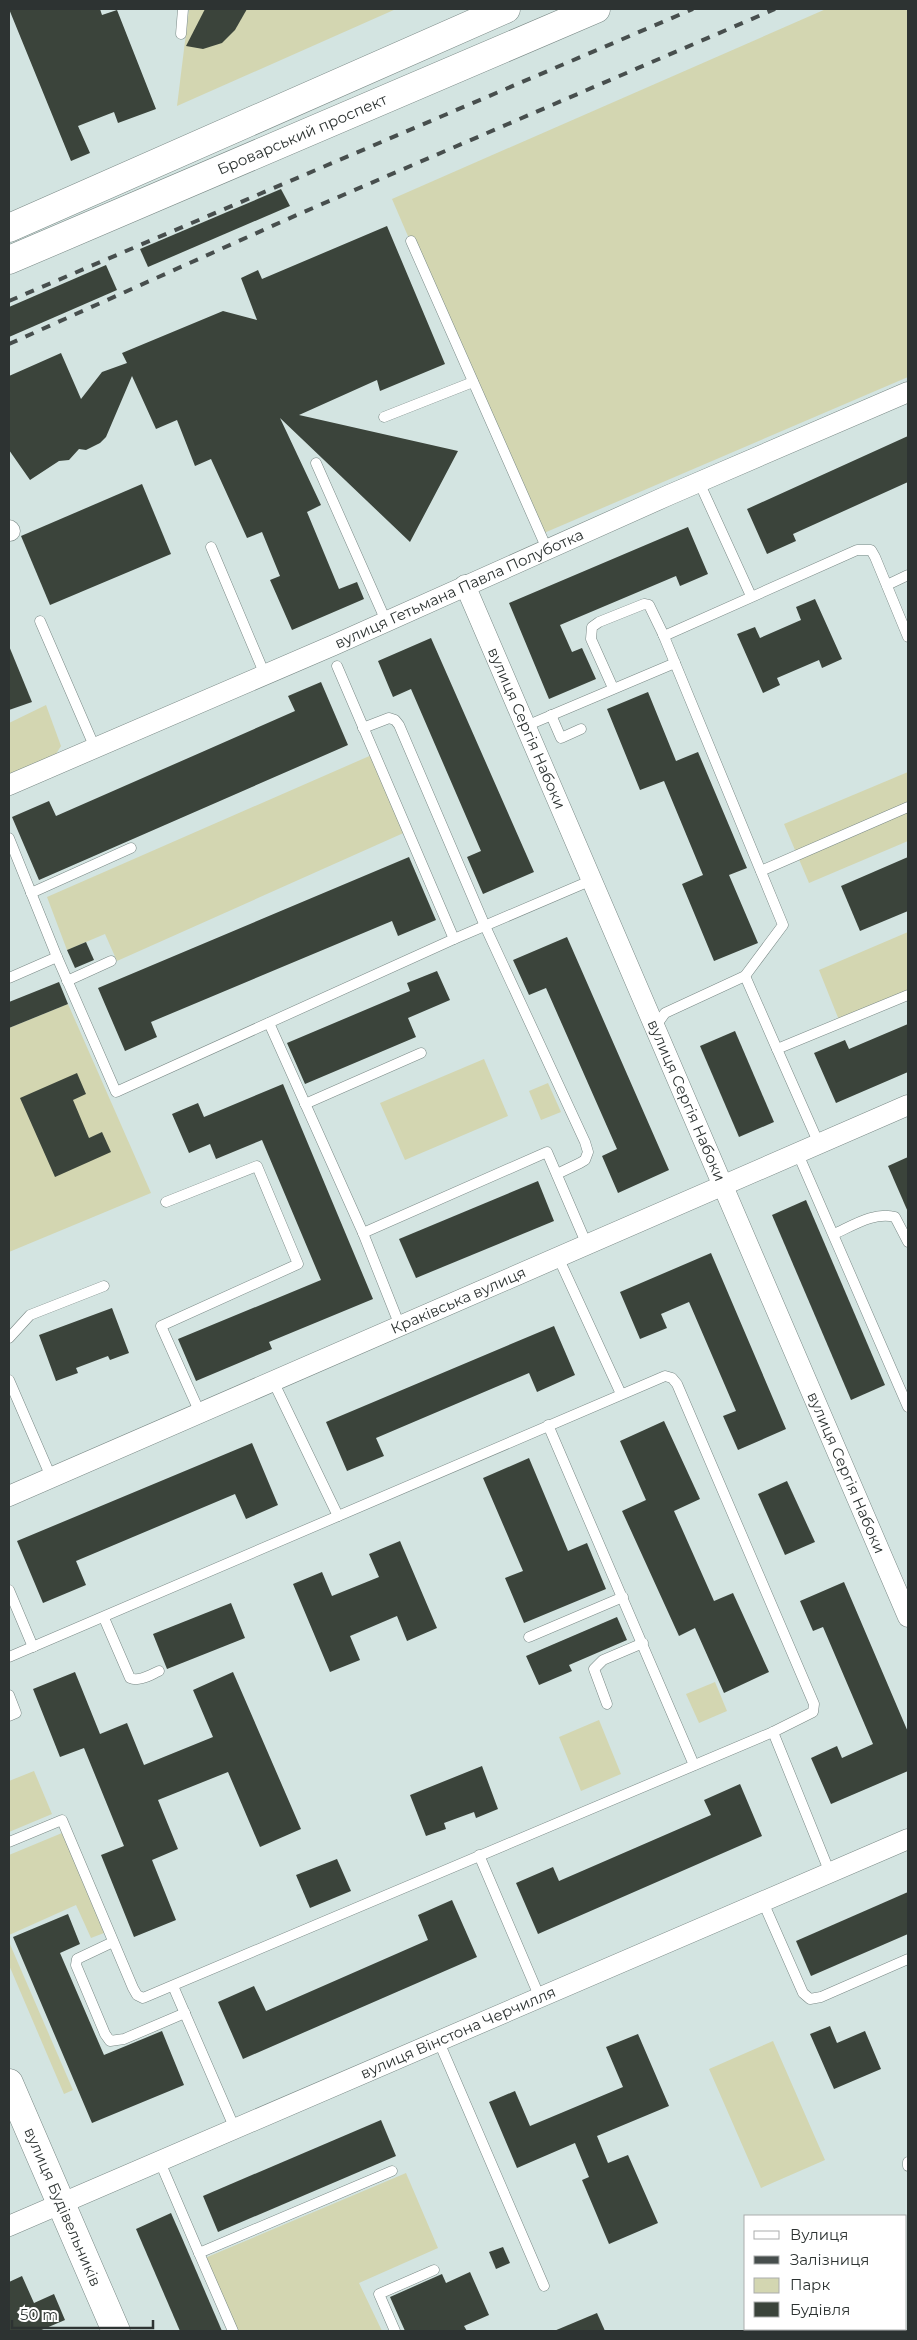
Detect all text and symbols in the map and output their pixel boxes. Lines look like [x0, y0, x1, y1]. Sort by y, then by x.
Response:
street label: Броварський проспект [214, 89, 391, 179]
street label: вулиця Гетьмана Павла Полуботка [332, 525, 586, 652]
street label: вулиця Сергія Набоки [484, 644, 570, 812]
street label: вулиця Сергія Набоки [644, 1017, 730, 1184]
street label: Краківська вулиця [387, 1262, 529, 1338]
street label: вулиця Сергія Набоки [803, 1389, 890, 1556]
street label: вулиця Вінстона Черчилля [357, 1982, 559, 2083]
street label: вулиця Будівельників [20, 2124, 106, 2289]
legend [744, 2215, 907, 2330]
text: Вулиця [790, 2225, 848, 2244]
text: Залізниця [790, 2250, 869, 2269]
text: Парк [790, 2275, 830, 2294]
scale bar [12, 2298, 154, 2330]
text: Будівля [790, 2300, 850, 2319]
text: 50 m [20, 2305, 58, 2324]

